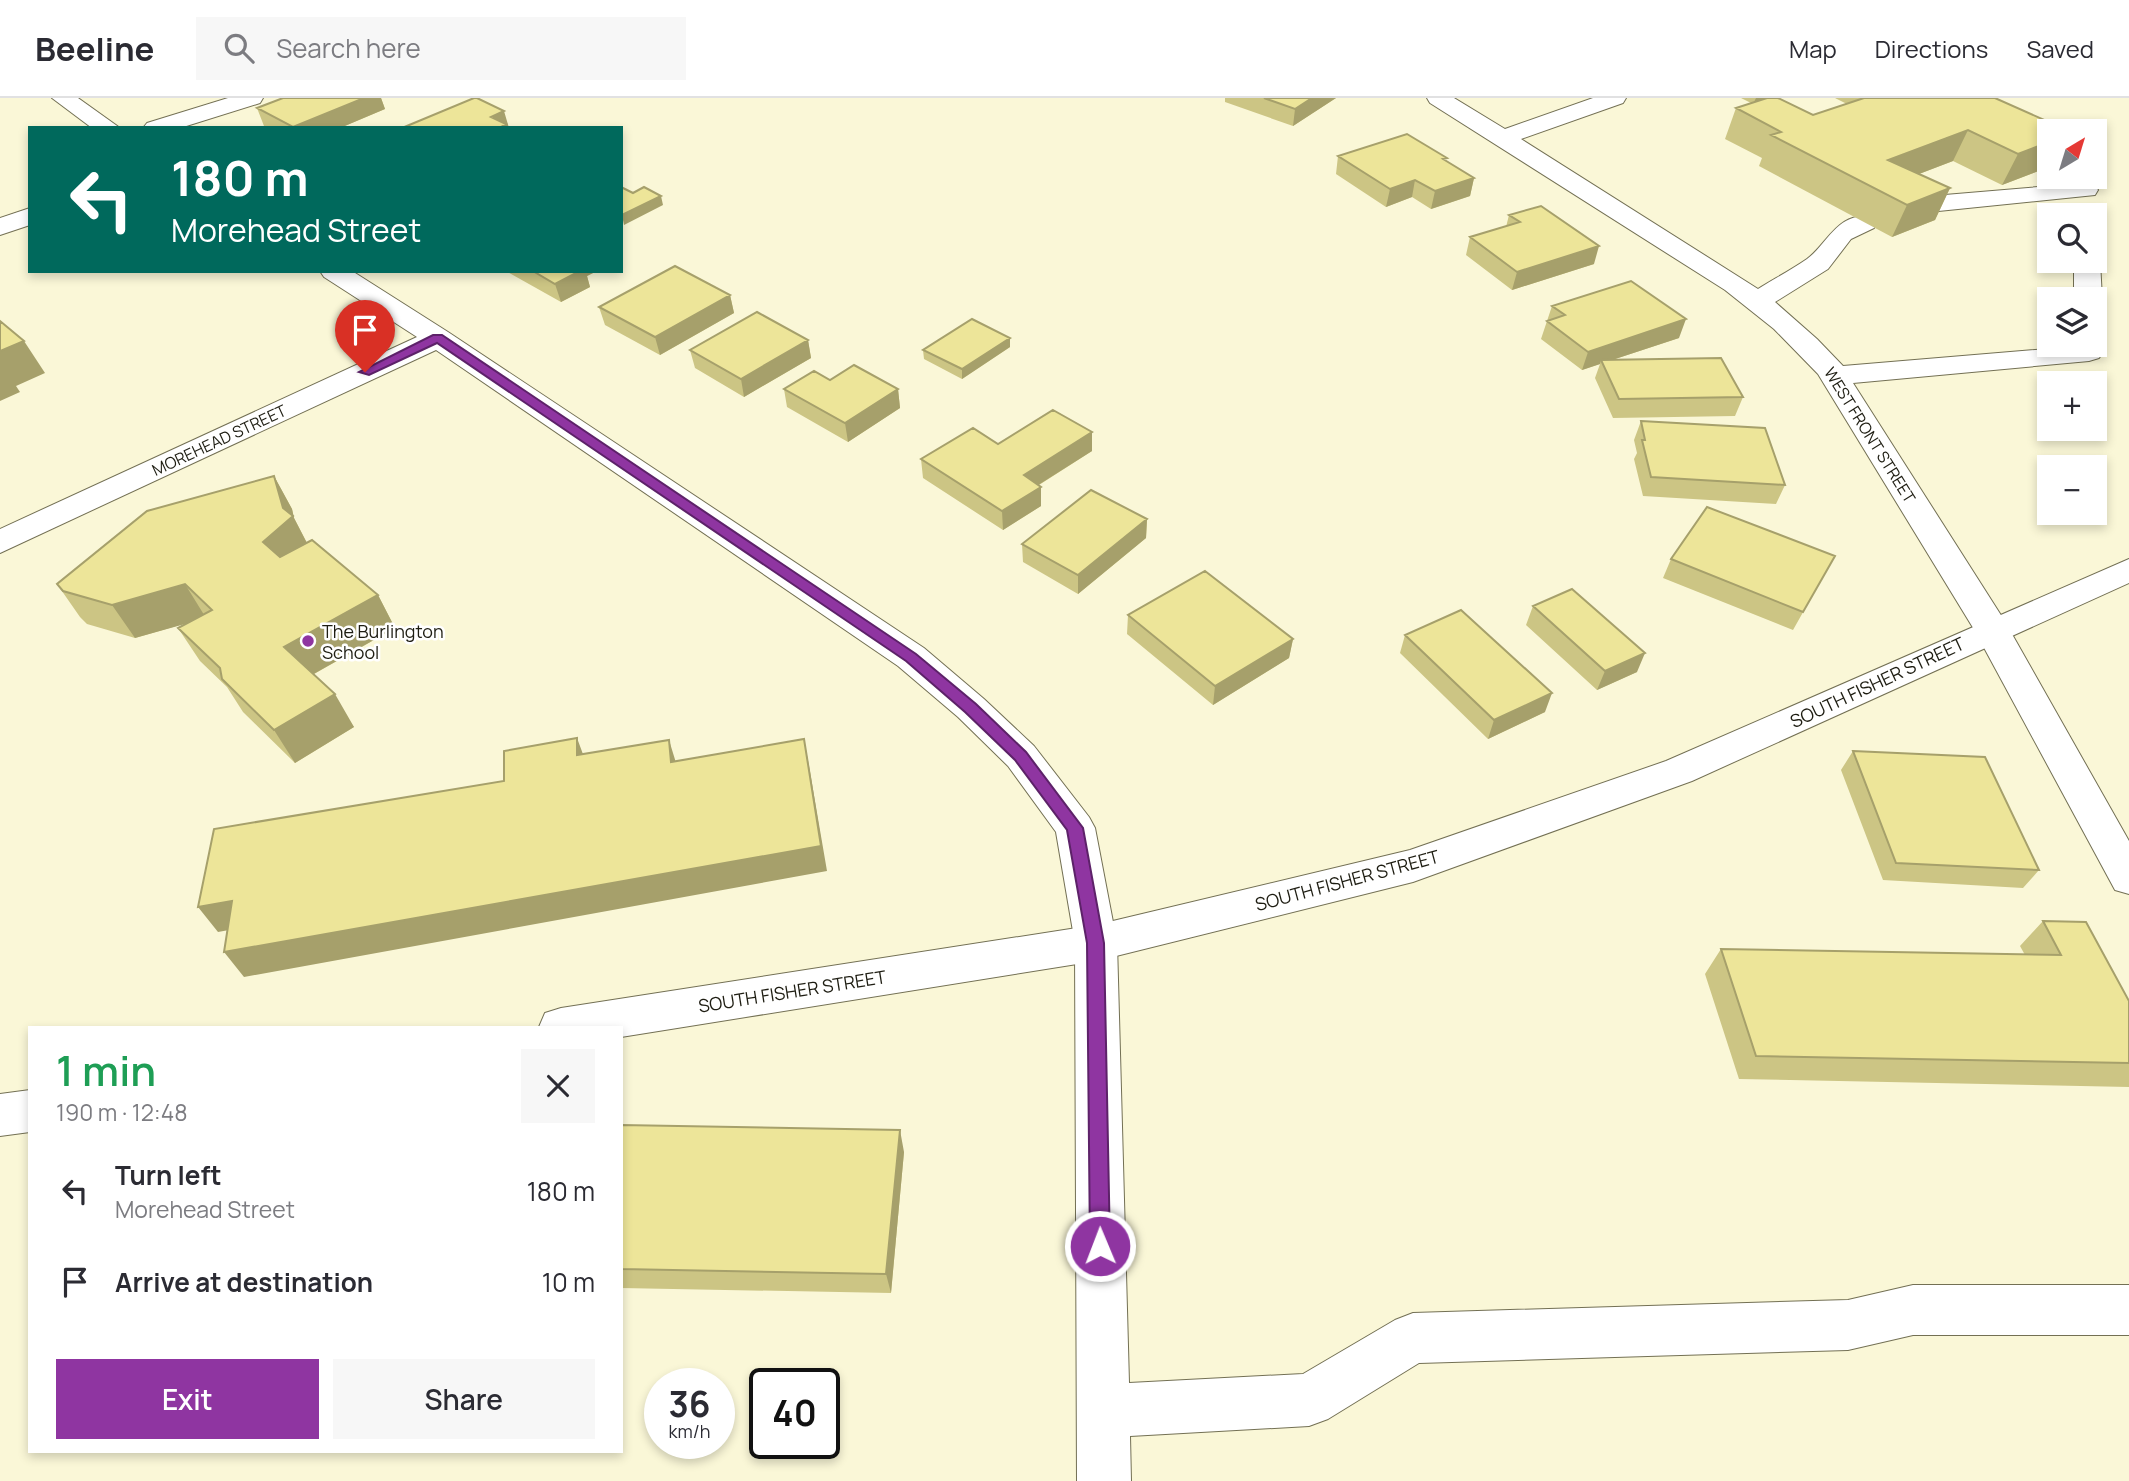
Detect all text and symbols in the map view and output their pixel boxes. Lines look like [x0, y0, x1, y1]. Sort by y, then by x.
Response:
search box [196, 17, 686, 80]
text: Beeline [35, 26, 154, 71]
icon: search [220, 29, 258, 67]
text: Search here [276, 30, 421, 66]
text: Map [1789, 32, 1837, 65]
text: Directions [1875, 32, 1988, 65]
text: Saved [2026, 32, 2094, 65]
north arrow [2037, 119, 2107, 189]
map controls [2037, 119, 2107, 525]
text: 180 m [171, 144, 309, 211]
icon: left [56, 154, 147, 245]
button: search [2037, 203, 2107, 273]
text: Morehead Street [171, 208, 421, 252]
button: layers [2037, 287, 2107, 357]
pin [335, 300, 395, 372]
icon: arrive [346, 311, 384, 349]
street label: WEST FRONT STREET [1819, 363, 1921, 507]
button: + [2037, 371, 2107, 441]
street label: MOREHEAD STREET [148, 399, 290, 481]
button: − [2037, 455, 2107, 525]
place label: The Burlington School [322, 619, 444, 664]
street label: SOUTH FISHER STREET [1786, 631, 1968, 733]
marker: The Burlington School [300, 633, 316, 649]
street label: SOUTH FISHER STREET [1252, 844, 1442, 916]
street label: SOUTH FISHER STREET [696, 964, 888, 1018]
text: 1 min [56, 1041, 156, 1099]
button: close [521, 1049, 595, 1123]
text: 190 m · 12:48 [56, 1096, 188, 1128]
text: Turn left [115, 1157, 222, 1193]
icon: left [56, 1172, 94, 1210]
text: 180 m [527, 1173, 595, 1209]
text: Morehead Street [115, 1193, 295, 1225]
position arrow [1063, 1209, 1137, 1283]
icon: arrive [56, 1263, 94, 1301]
text: Arrive at destination [115, 1264, 373, 1300]
text: 10 m [542, 1264, 595, 1300]
button: Exit [56, 1359, 319, 1439]
button: Share [333, 1359, 595, 1439]
speed limit sign: 40 [749, 1368, 840, 1459]
text: 36 [668, 1380, 711, 1428]
text: km/h [669, 1419, 710, 1443]

